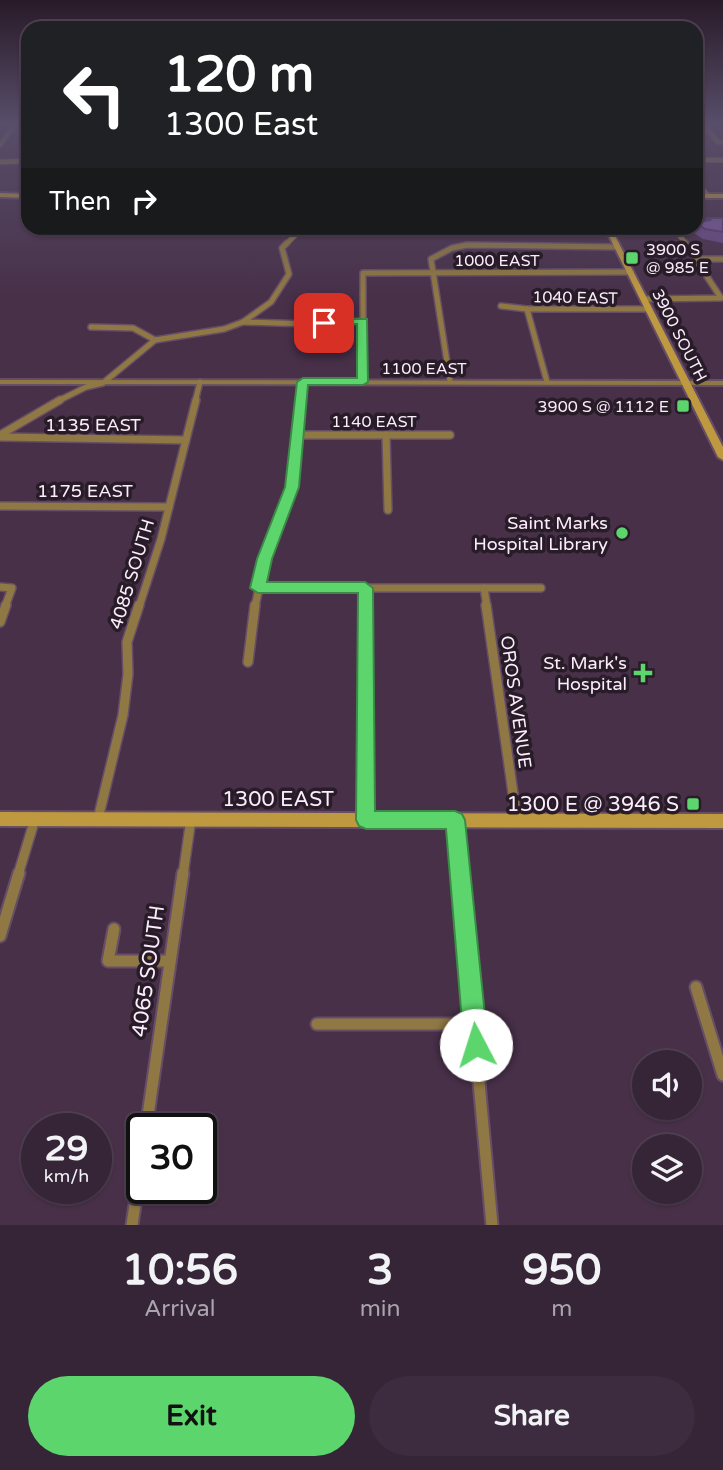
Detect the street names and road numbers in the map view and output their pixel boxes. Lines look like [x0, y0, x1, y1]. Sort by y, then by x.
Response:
street label: 1000 EAST [454, 251, 540, 271]
street label: 3900 SOUTH [647, 286, 711, 385]
street label: 1040 EAST [532, 287, 618, 309]
street label: 1100 EAST [381, 359, 467, 379]
street label: 1140 EAST [331, 412, 417, 432]
street label: 1135 EAST [45, 414, 141, 436]
street label: 1175 EAST [37, 480, 133, 502]
street label: 4085 SOUTH [105, 516, 159, 632]
street label: OROS AVENUE [496, 634, 536, 770]
street label: 1300 EAST [222, 787, 334, 812]
street label: 4065 SOUTH [127, 904, 170, 1039]

